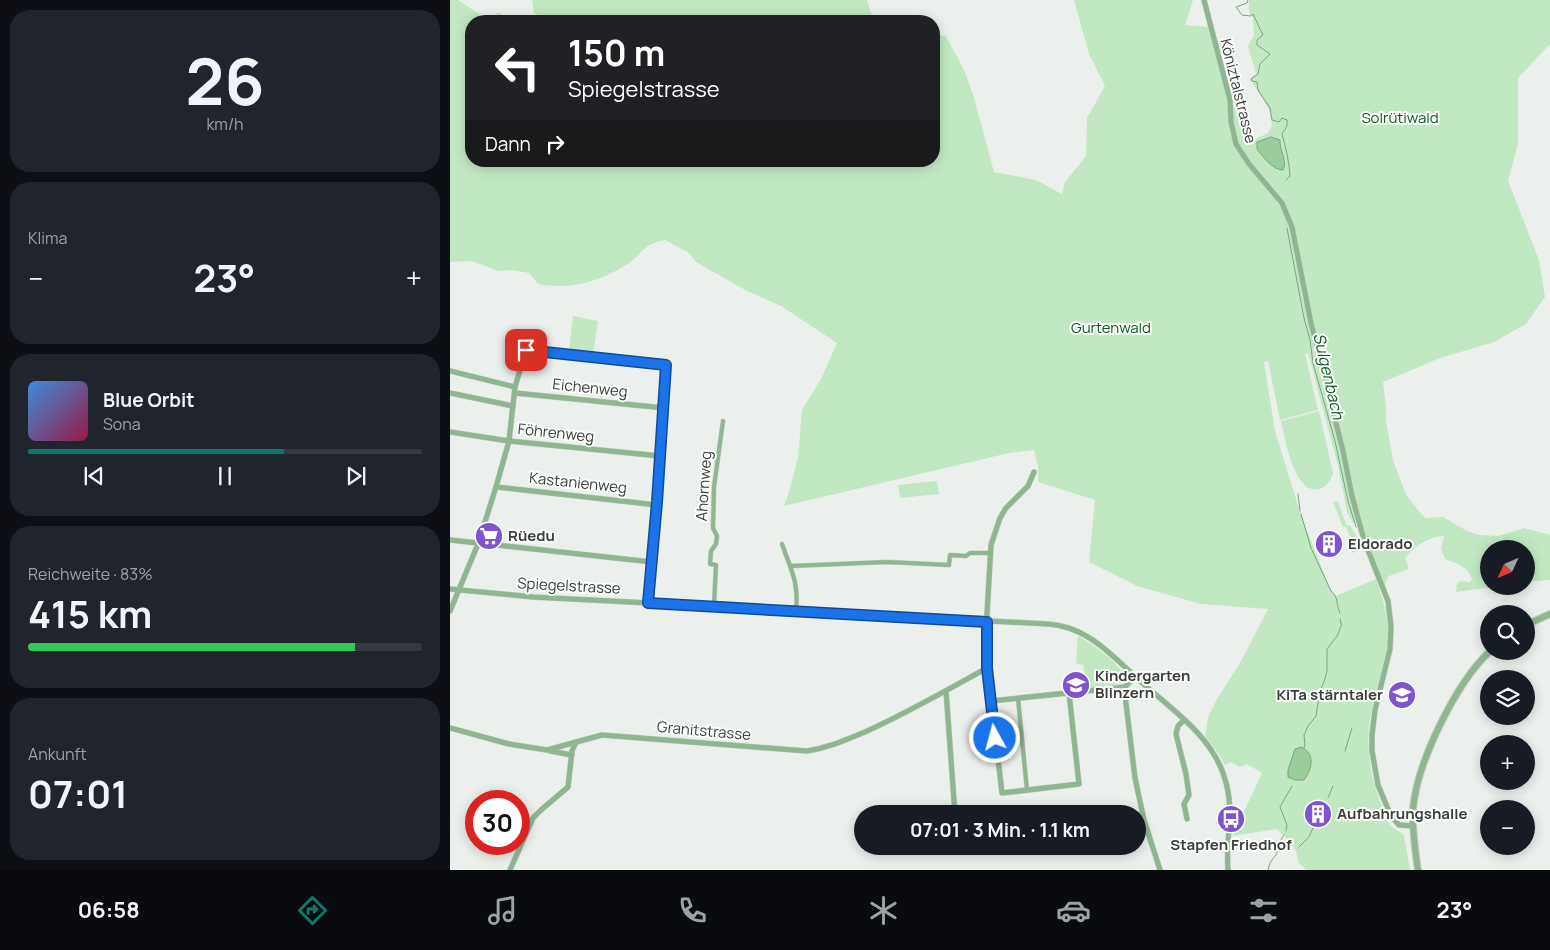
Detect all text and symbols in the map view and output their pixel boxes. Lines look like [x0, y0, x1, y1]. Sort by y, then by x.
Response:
text: 150 m [568, 29, 665, 77]
icon: left [485, 35, 550, 100]
text: 26 [185, 36, 265, 125]
street label: Köniztalstrasse [1215, 36, 1262, 146]
text: Spiegelstrasse [568, 74, 720, 104]
park label: Solrütiwald [1361, 107, 1439, 128]
text: km/h [206, 113, 244, 135]
icon: right [541, 130, 569, 158]
text: Dann [485, 131, 531, 157]
text: Klima [28, 227, 67, 249]
text: 23° [194, 251, 255, 303]
text: − [28, 259, 43, 297]
text: + [406, 259, 422, 297]
park label: Gurtenwald [1071, 317, 1151, 338]
pin [505, 329, 547, 371]
water label: Sulgenbach [1308, 331, 1350, 422]
icon: arrive [512, 336, 540, 364]
street label: Eichenweg [551, 373, 629, 402]
text: Blue Orbit [103, 387, 195, 413]
text: Sona [103, 413, 141, 435]
street label: Föhrenweg [517, 418, 595, 447]
street label: Ahornweg [691, 450, 716, 522]
icon: previous [80, 462, 108, 490]
icon: pause [211, 462, 239, 490]
icon: next [342, 462, 370, 490]
street label: Kastanienweg [528, 467, 628, 498]
supermarket icon: Rüedu [474, 521, 504, 551]
place label: Rüedu [508, 525, 555, 546]
building icon: Eldorado [1314, 529, 1344, 559]
place label: Eldorado [1348, 533, 1412, 554]
north arrow [1480, 540, 1535, 595]
map controls [1480, 540, 1535, 855]
text: Reichweite · 83% [28, 563, 153, 585]
street label: Spiegelstrasse [517, 572, 621, 599]
text: 415 km [28, 587, 152, 639]
button: search [1480, 605, 1535, 660]
place label: Kindergarten Blinzern [1095, 665, 1190, 703]
school or university icon: Kindergarten Blinzern [1061, 670, 1091, 700]
button: layers [1480, 670, 1535, 725]
school or university icon: KiTa stärntaler [1387, 680, 1417, 710]
place label: KiTa stärntaler [1276, 684, 1383, 705]
position arrow [968, 711, 1020, 763]
street label: Granitstrasse [656, 716, 752, 745]
button: + [1480, 735, 1535, 790]
text: Ankunft [28, 743, 87, 765]
text: 07:01 [28, 767, 128, 819]
speed limit sign: 30 [465, 790, 530, 855]
building icon: Aufbahrungshalle [1303, 799, 1333, 829]
button: − [1480, 800, 1535, 855]
place label: Aufbahrungshalle [1337, 803, 1467, 824]
bus stop icon: Stapfen Friedhof [1216, 804, 1246, 834]
text: 07:01 · 3 Min. · 1.1 km [910, 817, 1090, 843]
place label: Stapfen Friedhof [1170, 834, 1292, 855]
icon: directions [295, 893, 330, 928]
icon: music [485, 893, 520, 928]
icon: phone [675, 893, 710, 928]
icon: climate [866, 893, 901, 928]
icon: car [1056, 893, 1091, 928]
icon: filters [1246, 893, 1281, 928]
text: 06:58 [78, 895, 140, 925]
text: 23° [1437, 895, 1472, 925]

